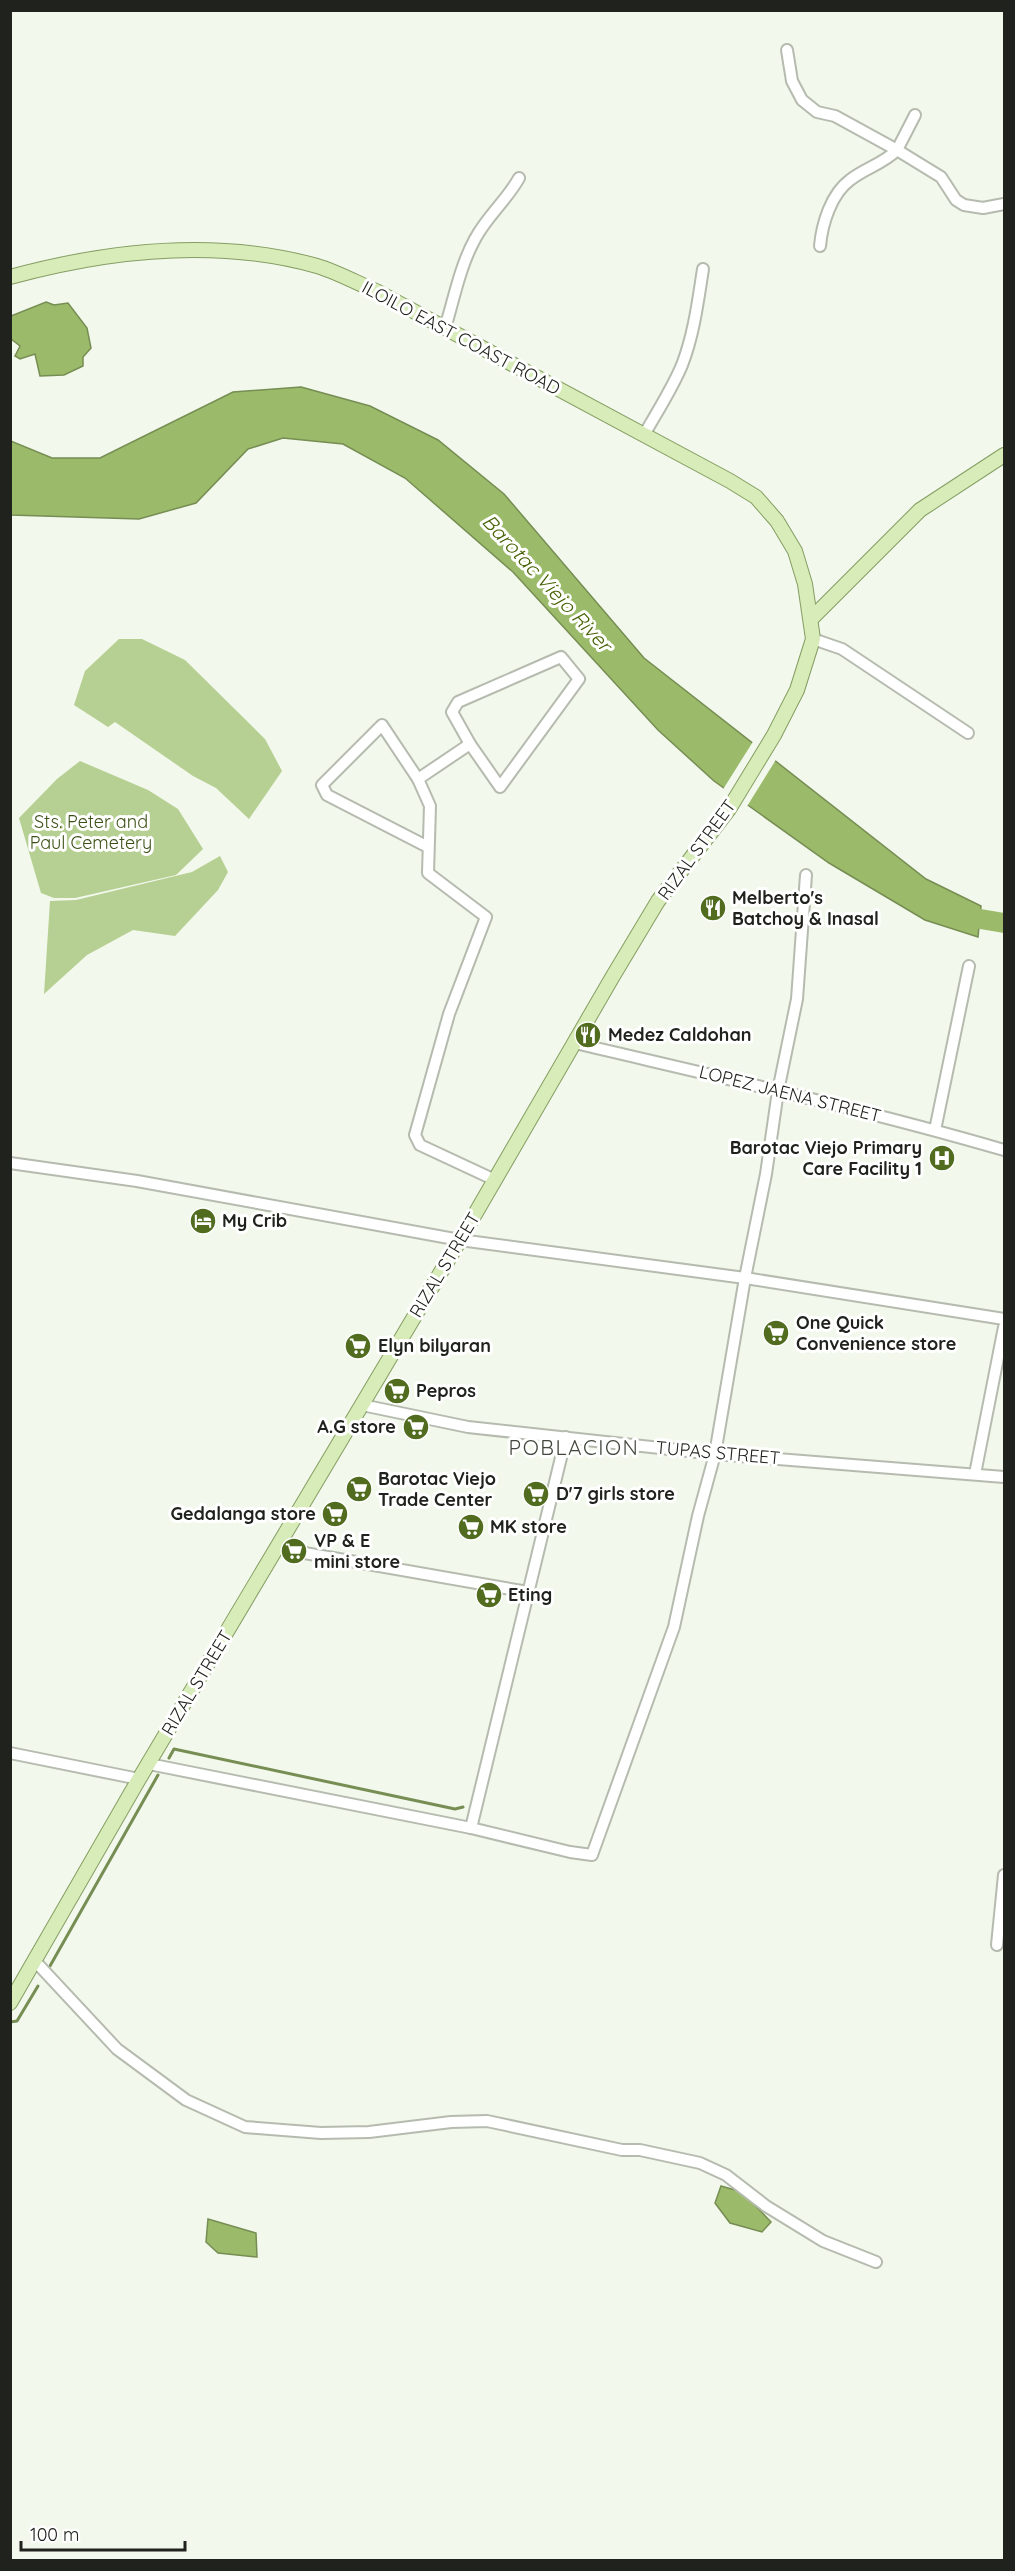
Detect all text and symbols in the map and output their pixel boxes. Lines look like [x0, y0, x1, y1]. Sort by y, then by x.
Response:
street label: ILOILO EAST COAST ROAD [358, 275, 564, 400]
water label: Barotac Viejo River [477, 509, 619, 658]
street label: RIZAL STREET [652, 795, 741, 904]
park label: Sts. Peter and Paul Cemetery [30, 810, 152, 854]
place label: Melberto's Batchoy & Inasal [732, 886, 879, 930]
restaurant icon: Melberto's Batchoy & Inasal [698, 893, 728, 923]
restaurant icon: Medez Caldohan [573, 1020, 603, 1050]
place label: Medez Caldohan [608, 1023, 751, 1046]
street label: LOPEZ JAENA STREET [697, 1060, 884, 1127]
place label: Barotac Viejo Primary Care Facility 1 [730, 1136, 922, 1180]
hospital icon: Barotac Viejo Primary Care Facility 1 [927, 1143, 957, 1173]
hotel icon: My Crib [188, 1206, 218, 1236]
street label: RIZAL STREET [404, 1208, 485, 1322]
place label: My Crib [222, 1209, 287, 1232]
place label: One Quick Convenience store [796, 1311, 956, 1355]
supermarket icon: One Quick Convenience store [761, 1318, 791, 1348]
supermarket icon: Elyn bilyaran [343, 1331, 373, 1361]
place label: Elyn bilyaran [378, 1334, 491, 1357]
supermarket icon: Pepros [382, 1376, 412, 1406]
place label: Pepros [416, 1379, 476, 1402]
supermarket icon: A.G store [401, 1412, 431, 1442]
place label: A.G store [317, 1415, 396, 1438]
district label: POBLACION [509, 1434, 639, 1460]
street label: TUPAS STREET [655, 1436, 781, 1469]
place label: Barotac Viejo Trade Center [378, 1467, 496, 1511]
supermarket icon: Barotac Viejo Trade Center [344, 1474, 374, 1504]
supermarket icon: D'7 girls store [521, 1479, 551, 1509]
place label: D'7 girls store [556, 1482, 675, 1505]
supermarket icon: Gedalanga store [320, 1499, 350, 1529]
place label: Gedalanga store [170, 1502, 316, 1525]
supermarket icon: MK store [456, 1512, 486, 1542]
place label: MK store [490, 1515, 567, 1538]
place label: VP & E mini store [314, 1529, 400, 1573]
supermarket icon: VP & E mini store [279, 1536, 309, 1566]
supermarket icon: Eting [474, 1580, 504, 1610]
place label: Eting [508, 1583, 552, 1606]
street label: RIZAL STREET [156, 1626, 237, 1740]
scale bar [21, 2514, 184, 2552]
text: 100 m [30, 2523, 79, 2546]

